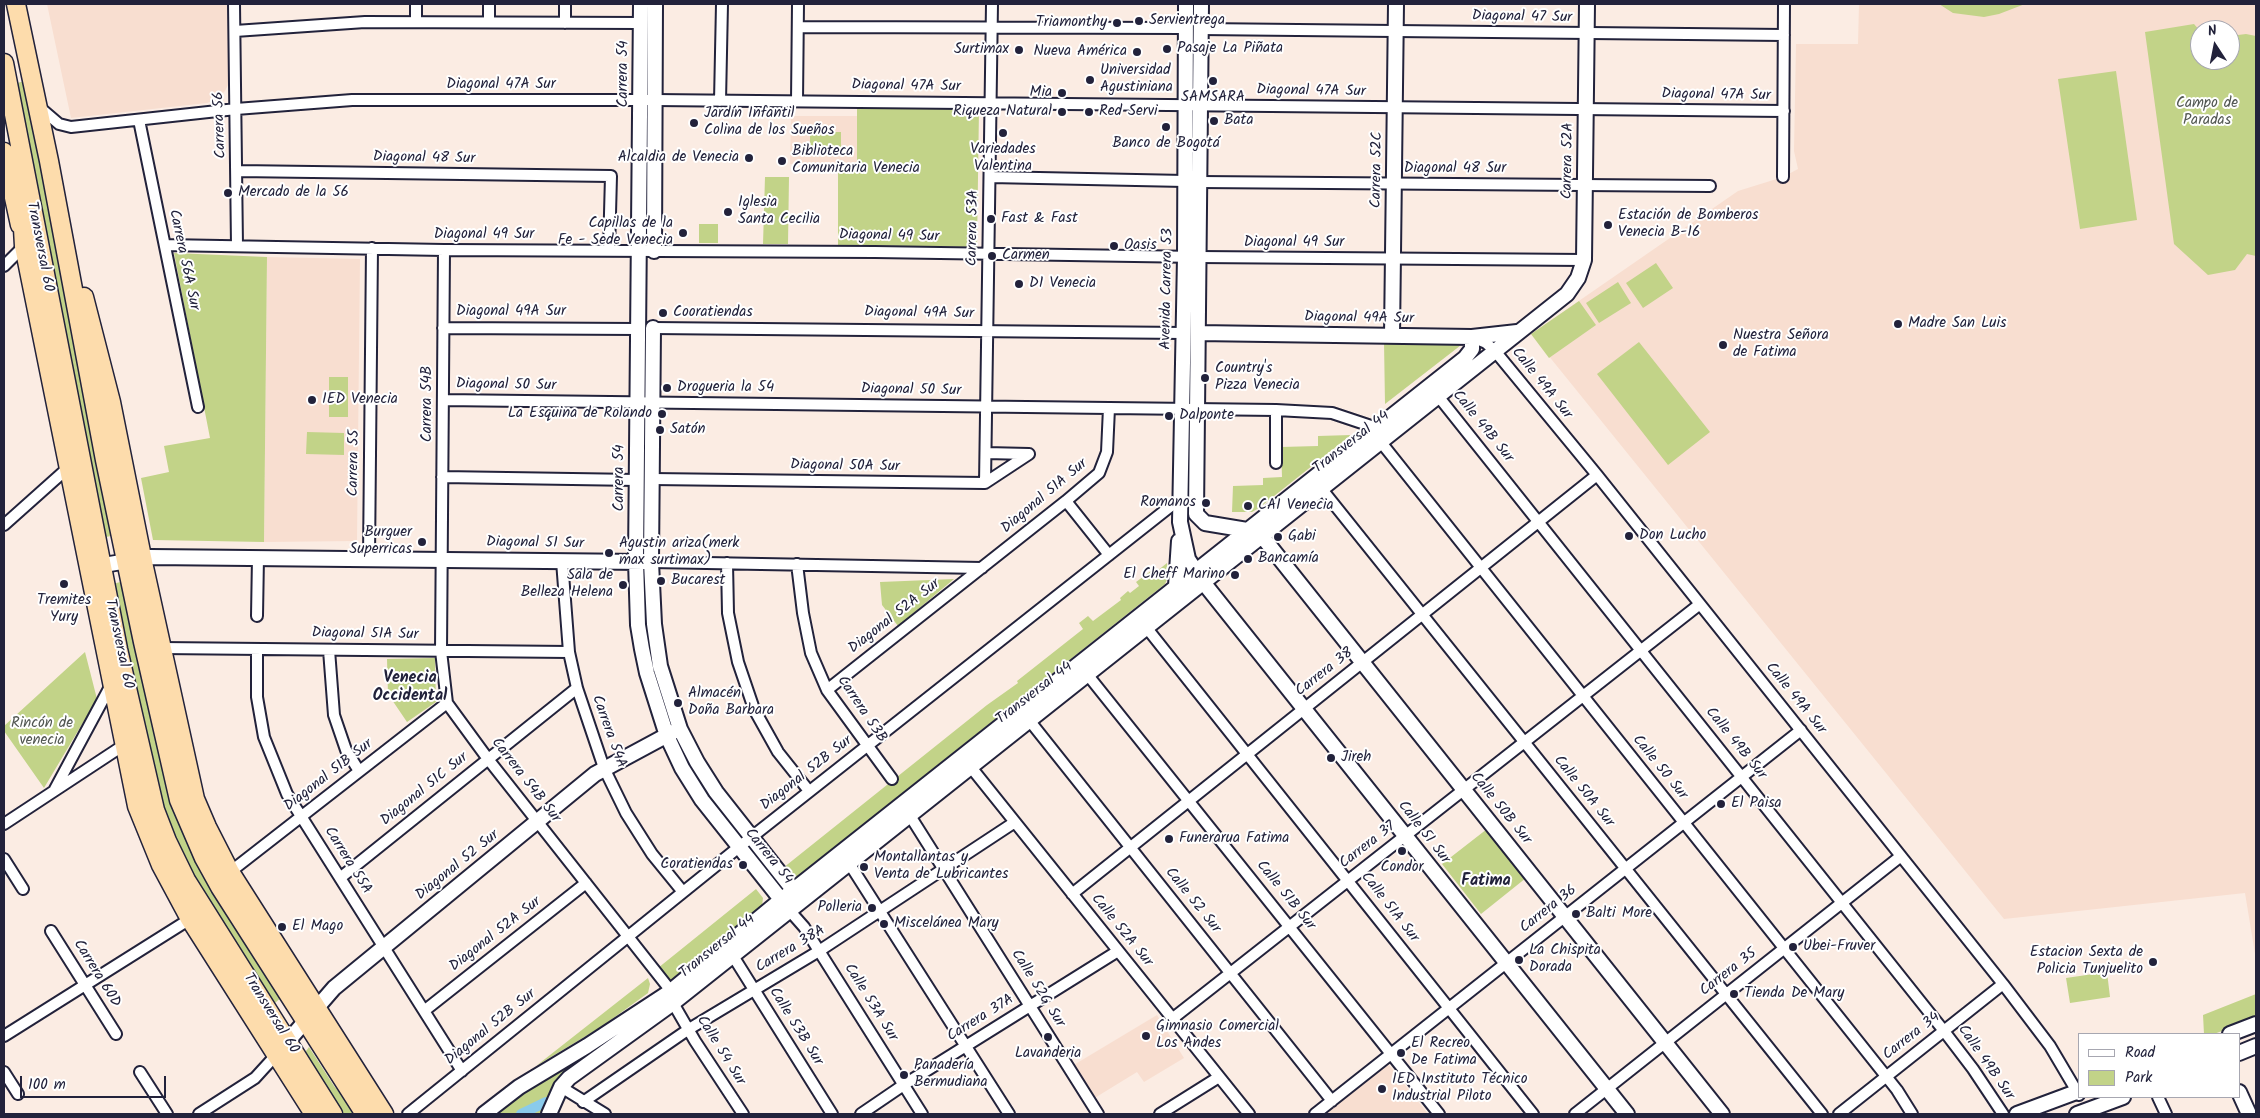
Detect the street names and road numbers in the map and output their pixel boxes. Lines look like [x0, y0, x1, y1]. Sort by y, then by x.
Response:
street label: Diagonal 47 Sur [1472, 8, 1572, 28]
street label: Carrera 54 [615, 40, 633, 108]
street label: Diagonal 47A Sur [446, 76, 556, 94]
street label: Diagonal 47A Sur [851, 77, 961, 97]
street label: Diagonal 47A Sur [1256, 82, 1366, 102]
street label: Diagonal 47A Sur [1661, 86, 1771, 106]
street label: Carrera 56 [211, 91, 231, 159]
street label: Carrera 52A [1559, 123, 1579, 199]
street label: Carrera 52C [1368, 132, 1388, 208]
street label: Diagonal 48 Sur [373, 149, 475, 169]
street label: Diagonal 48 Sur [1404, 160, 1506, 178]
street label: Carrera 53A [964, 190, 984, 266]
street label: Transversal 60 [21, 200, 57, 294]
street label: Carrera 56A Sur [164, 208, 202, 312]
street label: Diagonal 49 Sur [434, 226, 534, 244]
street label: Diagonal 49 Sur [839, 227, 939, 247]
street label: Avenida Carrera 53 [1158, 228, 1178, 350]
street label: Diagonal 49 Sur [1244, 234, 1344, 252]
street label: Diagonal 49A Sur [456, 303, 566, 321]
street label: Diagonal 49A Sur [864, 304, 974, 324]
street label: Diagonal 49A Sur [1304, 309, 1414, 329]
street label: Calle 49A Sur [1507, 345, 1575, 423]
street label: Carrera 54B [419, 366, 437, 442]
street label: Diagonal 50 Sur [456, 376, 556, 396]
street label: Diagonal 50 Sur [861, 381, 961, 401]
street label: Calle 49B Sur [1447, 387, 1517, 467]
street label: Transversal 44 [1310, 408, 1394, 478]
street label: Carrera 55 [345, 429, 365, 497]
street label: Carrera 54 [611, 444, 629, 512]
street label: Diagonal 51A Sur [998, 456, 1092, 538]
street label: Diagonal 50A Sur [790, 457, 900, 477]
street label: Diagonal 51 Sur [486, 534, 584, 554]
street label: Diagonal 52A Sur [846, 576, 944, 658]
street label: Transversal 60 [100, 597, 136, 691]
street label: Diagonal 51A Sur [311, 625, 419, 645]
street label: Carrera 38 [1293, 645, 1357, 701]
street label: Transversal 44 [993, 659, 1077, 729]
street label: Calle 49A Sur [1761, 660, 1829, 738]
street label: Carrera 53B [832, 673, 890, 747]
street label: Carrera 54A [587, 693, 629, 771]
street label: Calle 49B Sur [1700, 704, 1770, 784]
street label: Calle 50 Sur [1628, 732, 1690, 804]
street label: Diagonal 52B Sur [758, 733, 856, 815]
street label: Carrera 54B Sur [486, 735, 564, 827]
street label: Diagonal 51B Sur [281, 736, 377, 816]
street label: Diagonal 51C Sur [378, 749, 472, 831]
street label: Calle 50A Sur [1549, 753, 1617, 831]
street label: Calle 50B Sur [1466, 769, 1534, 849]
street label: Calle 51 Sur [1393, 798, 1453, 868]
street label: Carrera 37 [1336, 819, 1400, 873]
street label: Carrera 55A [319, 824, 375, 898]
street label: Carrera 54 [740, 825, 796, 889]
street label: Diagonal 52 Sur [413, 827, 503, 905]
street label: Calle 51B Sur [1251, 857, 1319, 935]
street label: Calle 52 Sur [1160, 865, 1224, 937]
street label: Calle 51A Sur [1356, 869, 1422, 947]
street label: Carrera 36 [1517, 882, 1581, 938]
street label: Calle 52A Sur [1086, 891, 1156, 971]
street label: Diagonal 52A Sur [447, 894, 545, 976]
street label: Transversal 44 [677, 911, 759, 983]
street label: Carrera 38A [753, 922, 829, 978]
street label: Carrera 60D [68, 937, 124, 1011]
street label: Carrera 35 [1697, 945, 1761, 1001]
street label: Calle 52G Sur [1006, 947, 1068, 1031]
street label: Calle 53A Sur [839, 961, 901, 1045]
street label: Transversal 60 [238, 970, 302, 1058]
street label: Calle 53B Sur [764, 985, 826, 1069]
street label: Diagonal 52B Sur [442, 986, 540, 1070]
street label: Carrera 37A [944, 991, 1018, 1047]
street label: Carrera 34 [1880, 1009, 1944, 1065]
street label: Calle 54 Sur [692, 1013, 748, 1089]
street label: Calle 49B Sur [1953, 1022, 2017, 1104]

